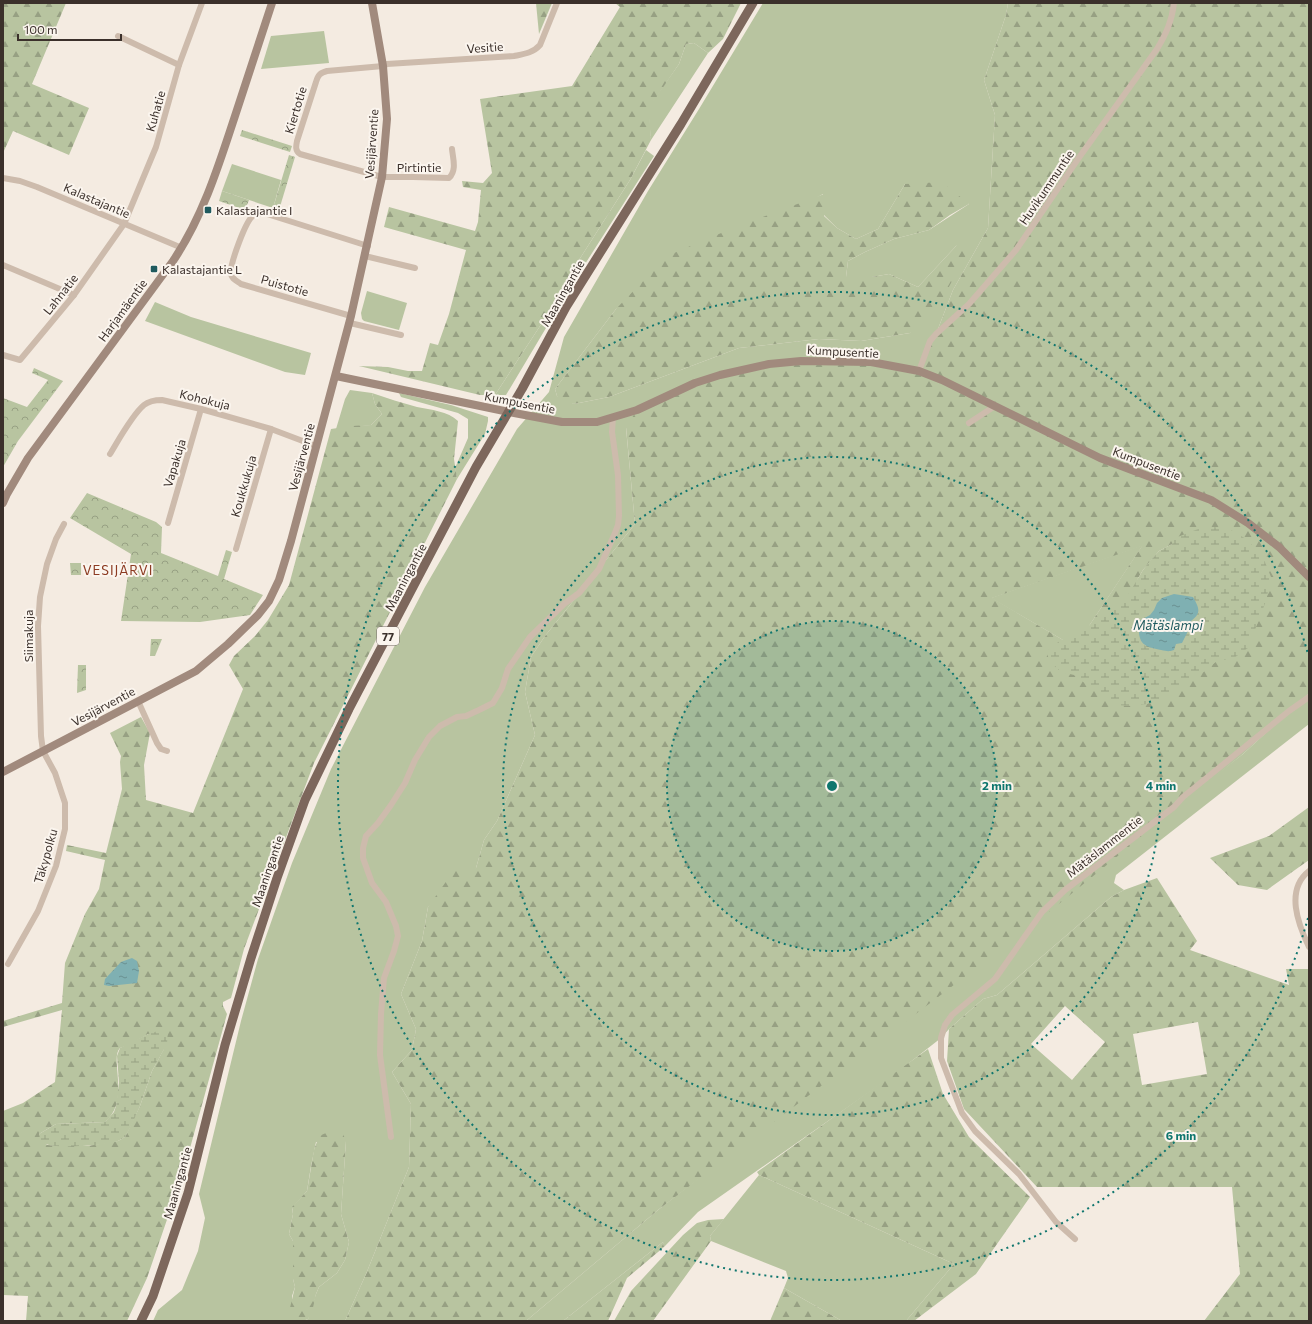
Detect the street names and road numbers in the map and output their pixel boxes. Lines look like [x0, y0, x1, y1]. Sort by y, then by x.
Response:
street label: Vesitie [466, 39, 504, 55]
street label: Kiertotie [281, 85, 309, 135]
street label: Kuhatie [142, 89, 168, 133]
street label: Vesijärventie [362, 109, 380, 179]
street label: Huvikummuntie [1016, 147, 1076, 227]
street label: Pirtintie [397, 160, 441, 174]
street label: Kalastajantie [62, 180, 132, 220]
street label: Maaningantie [537, 257, 587, 329]
street label: Lahnatie [40, 271, 80, 317]
street label: Puistotie [260, 272, 310, 298]
street label: Harjamäentie [95, 276, 149, 344]
street label: Kumpusentie [807, 342, 879, 360]
street label: Kohokuja [178, 386, 232, 412]
street label: Kumpusentie [483, 388, 557, 416]
street label: Vesijärventie [285, 421, 317, 493]
street label: Vapakuja [160, 437, 188, 489]
street label: Kumpusentie [1111, 444, 1183, 482]
street label: Koukkukuja [227, 453, 259, 519]
street label: Maaningantie [381, 541, 429, 613]
street label: Siimakuja [21, 610, 35, 662]
road number: 77 [377, 627, 399, 645]
street label: Vesijärventie [69, 683, 137, 729]
street label: Mätäslammentie [1063, 812, 1145, 880]
street label: Täkypolku [31, 827, 59, 885]
street label: Maaningantie [248, 833, 286, 909]
street label: Maaningantie [160, 1145, 194, 1221]

